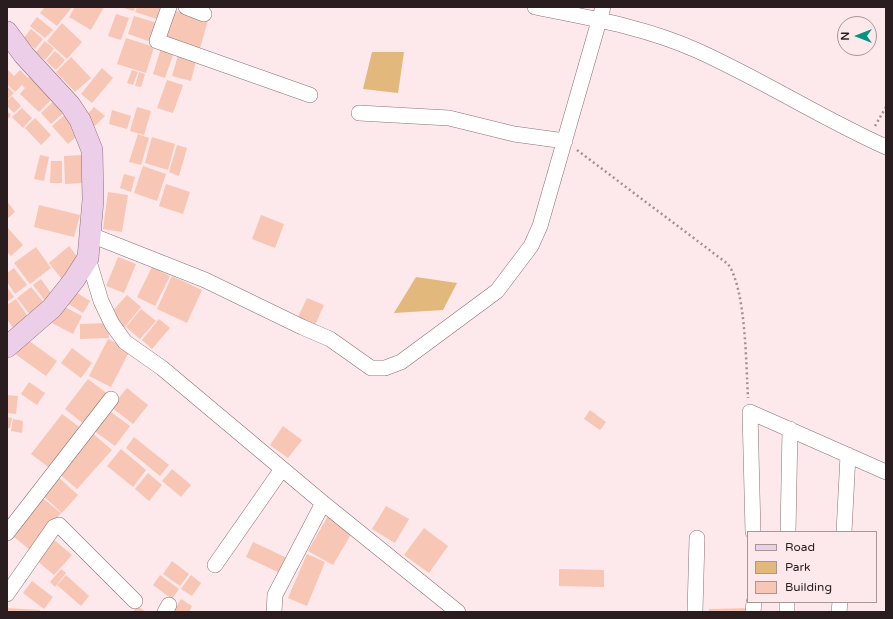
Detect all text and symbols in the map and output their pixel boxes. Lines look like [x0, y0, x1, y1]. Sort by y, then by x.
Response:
north arrow [837, 16, 877, 56]
text: N [839, 32, 852, 40]
legend [747, 531, 877, 603]
text: Road [785, 540, 815, 554]
text: Park [785, 560, 811, 574]
text: Building [785, 580, 832, 594]

